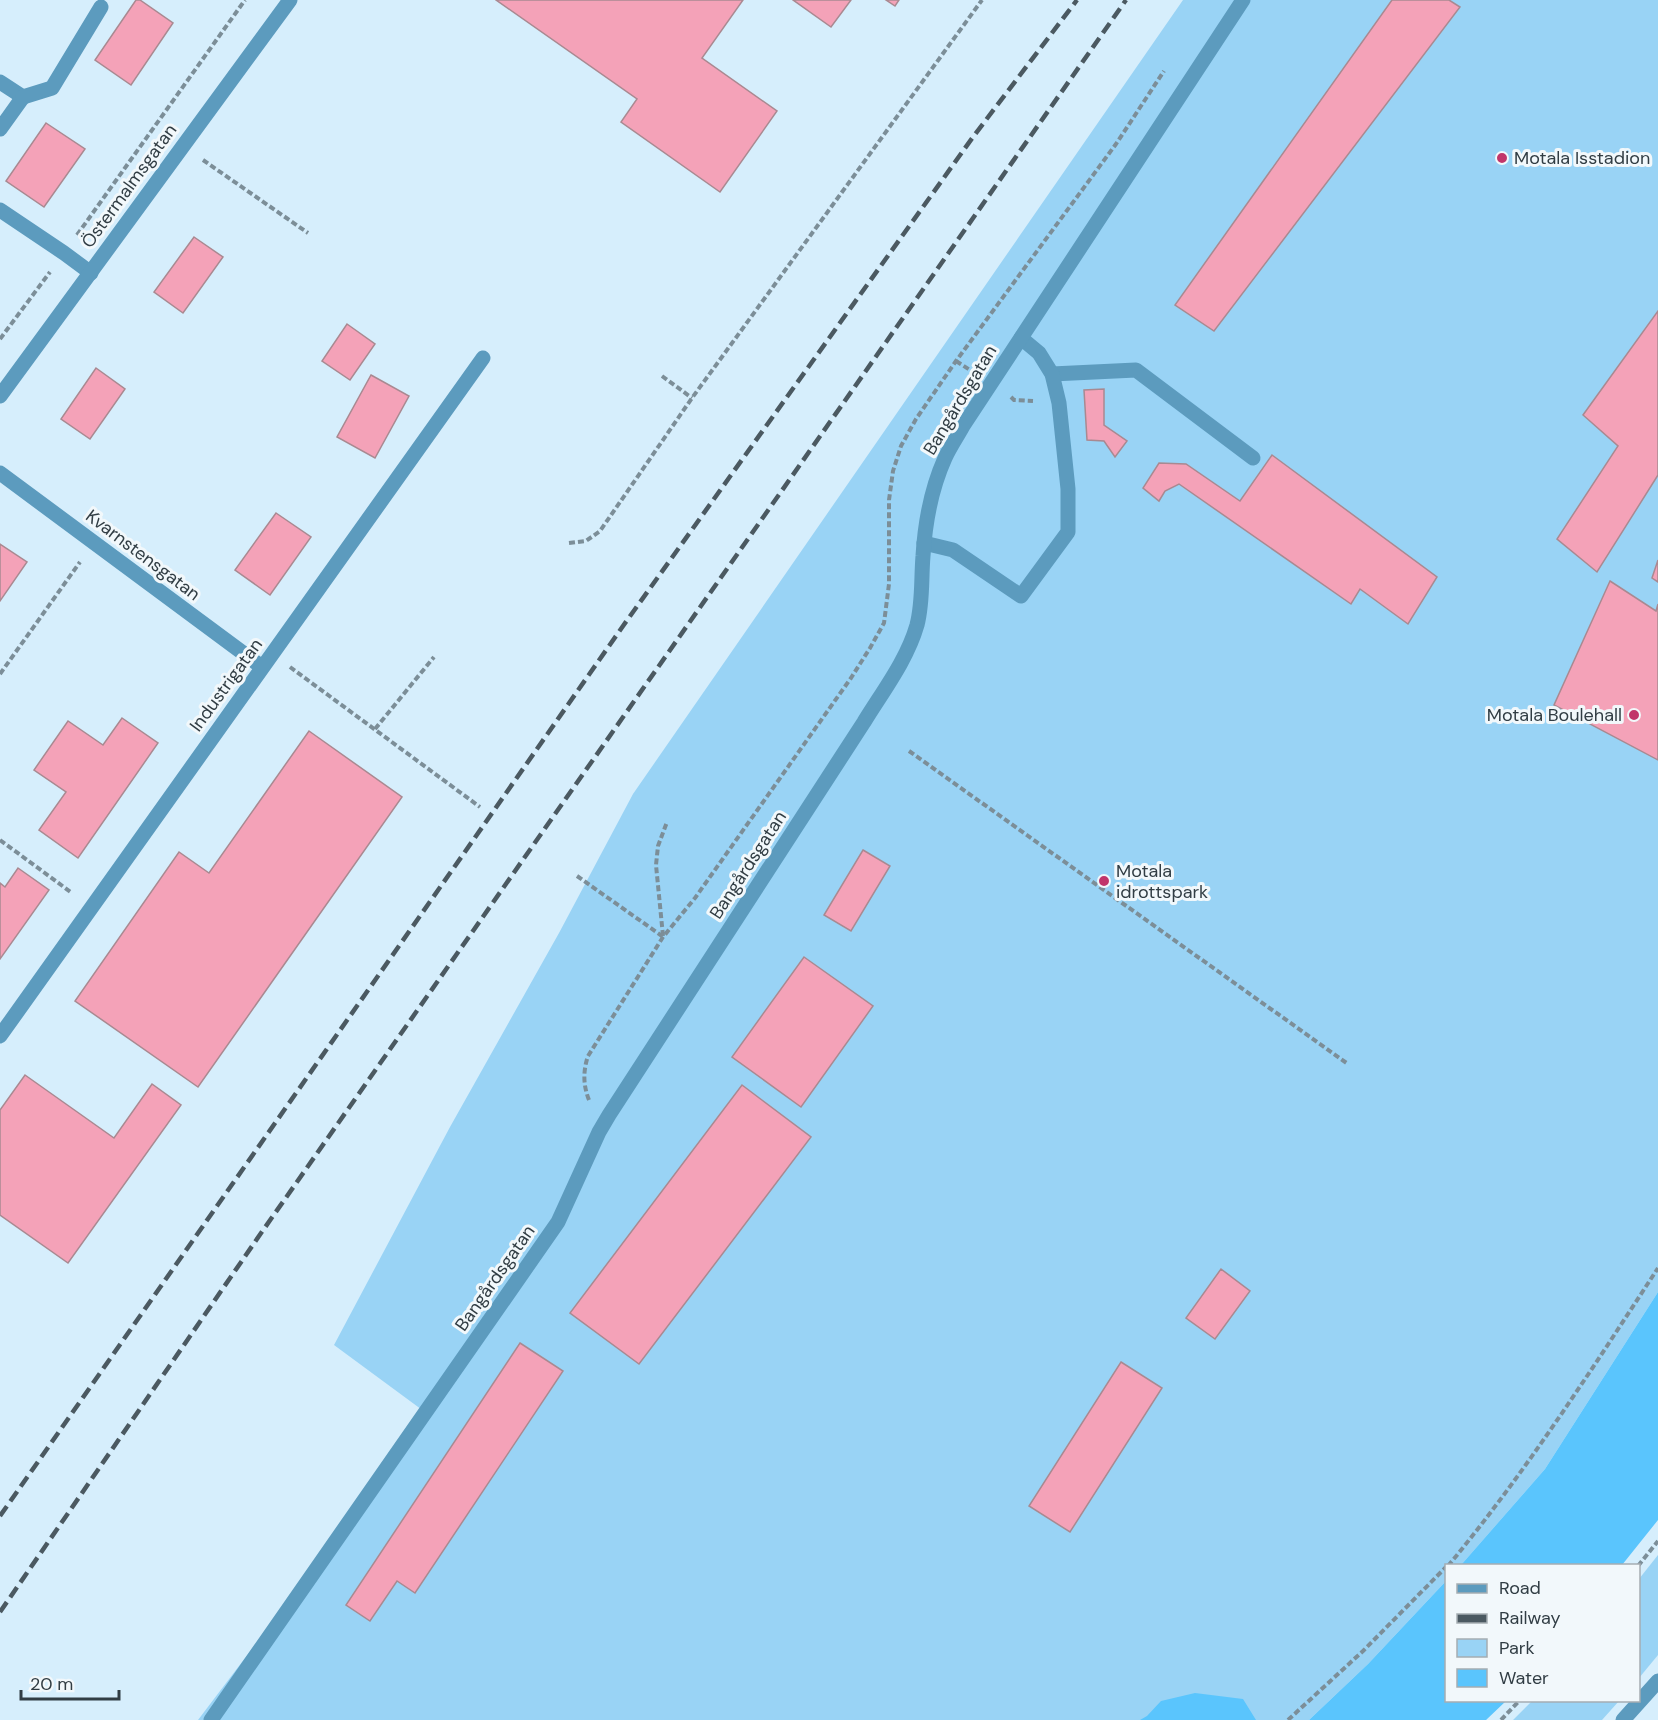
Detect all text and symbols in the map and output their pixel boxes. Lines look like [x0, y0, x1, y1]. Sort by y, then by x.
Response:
street label: Östermalmsgatan [76, 119, 182, 253]
place label: Motala Isstadion [1514, 146, 1650, 170]
marker: Motala Isstadion [1495, 151, 1509, 165]
street label: Bangårdsgatan [918, 341, 1002, 459]
street label: Kvarnstensgatan [81, 504, 205, 606]
street label: Industrigatan [184, 634, 268, 736]
place label: Motala Boulehall [1487, 703, 1622, 727]
marker: Motala Boulehall [1627, 708, 1641, 722]
street label: Bangårdsgatan [704, 806, 792, 924]
place label: Motala idrottspark [1116, 859, 1208, 904]
marker: Motala idrottspark [1097, 874, 1111, 888]
street label: Bangårdsgatan [450, 1220, 540, 1336]
legend [1445, 1564, 1640, 1702]
text: Road [1499, 1576, 1541, 1600]
text: Railway [1499, 1606, 1561, 1630]
text: Park [1499, 1636, 1535, 1660]
scale bar [21, 1663, 118, 1701]
text: Water [1499, 1666, 1549, 1690]
text: 20 m [30, 1672, 73, 1696]

